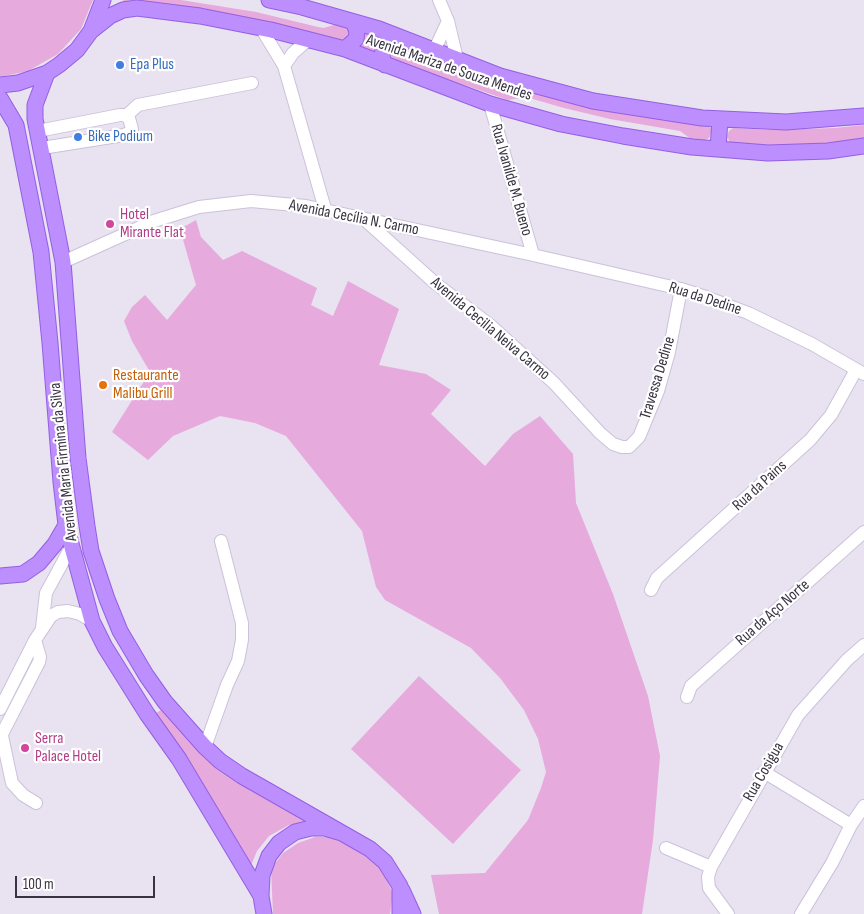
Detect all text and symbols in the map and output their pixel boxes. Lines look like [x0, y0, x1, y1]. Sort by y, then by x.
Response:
street label: Avenida Mariza de Souza Mendes [364, 31, 534, 105]
place label: Epa Plus [130, 55, 174, 75]
marker: Epa Plus [114, 59, 126, 71]
street label: Rua Ivanilde M. Bueno [486, 122, 536, 238]
place label: Bike Podium [88, 127, 153, 147]
marker: Bike Podium [72, 131, 84, 143]
street label: Avenida Cecília N. Carmo [288, 196, 420, 240]
place label: Hotel Mirante Flat [120, 205, 184, 243]
marker: Hotel Mirante Flat [104, 218, 116, 230]
street label: Avenida Cecilia Neiva Carmo [426, 273, 554, 385]
street label: Rua da Dedine [666, 278, 744, 320]
street label: Travessa Dedine [636, 334, 680, 422]
place label: Restaurante Malibu Grill [113, 366, 179, 404]
marker: Restaurante Malibu Grill [97, 379, 109, 391]
street label: Avenida Maria Firmina da Silva [46, 382, 82, 542]
street label: Rua da Pains [729, 457, 791, 515]
street label: Rua da Aço Norte [732, 576, 814, 650]
place label: Serra Palace Hotel [35, 729, 101, 767]
street label: Rua Cosigua [739, 739, 789, 805]
marker: Serra Palace Hotel [19, 742, 31, 754]
scale bar [18, 866, 158, 898]
text: 100 m [23, 875, 54, 894]

